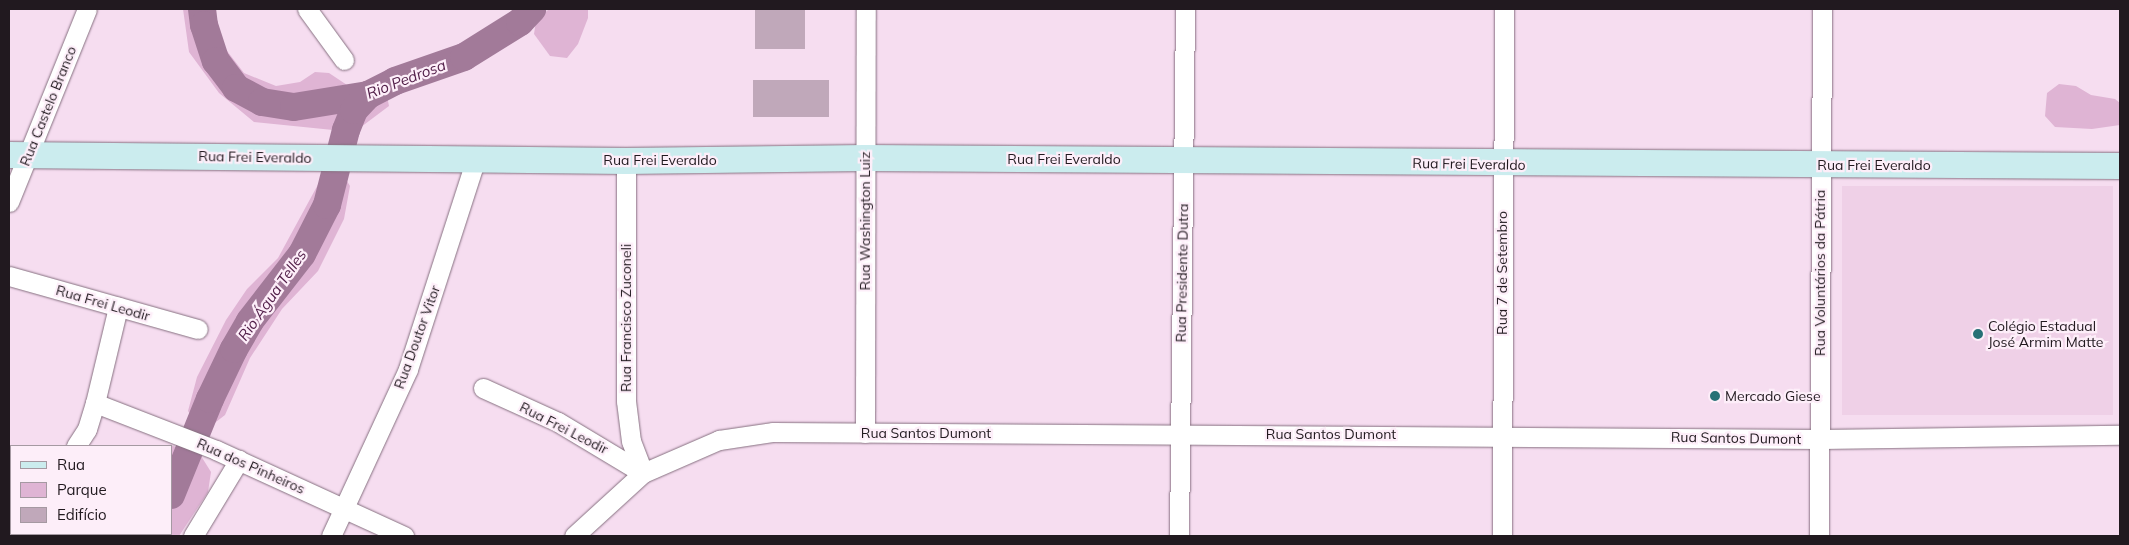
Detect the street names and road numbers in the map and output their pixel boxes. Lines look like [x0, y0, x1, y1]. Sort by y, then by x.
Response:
street label: Rua Castelo Branco [16, 44, 80, 168]
street label: Rua Frei Everaldo [198, 148, 312, 166]
street label: Rua Frei Everaldo [1007, 151, 1121, 167]
street label: Rua Frei Everaldo [603, 152, 717, 168]
street label: Rua Washington Luiz [857, 152, 873, 290]
street label: Rua Frei Everaldo [1412, 155, 1526, 173]
street label: Rua Frei Everaldo [1817, 157, 1931, 173]
street label: Rua Voluntários da Pátria [1812, 190, 1828, 356]
street label: Rua Presidente Dutra [1172, 203, 1192, 343]
street label: Rua 7 de Setembro [1494, 211, 1510, 335]
street label: Rua Francisco Zuconeli [618, 244, 634, 392]
street label: Rua Frei Leodir [54, 282, 152, 324]
street label: Rua Doutor Vitor [390, 283, 444, 391]
street label: Rua Frei Leodir [517, 398, 611, 458]
street label: Rua Santos Dumont [861, 425, 991, 441]
street label: Rua Santos Dumont [1266, 426, 1396, 442]
street label: Rua Santos Dumont [1671, 428, 1801, 448]
street label: Rua dos Pinheiros [194, 435, 308, 497]

